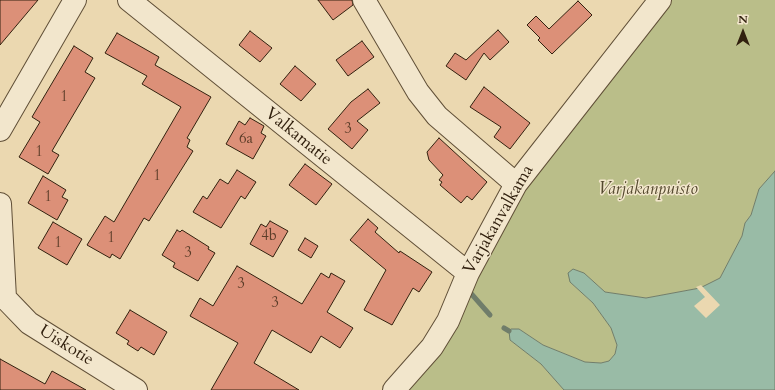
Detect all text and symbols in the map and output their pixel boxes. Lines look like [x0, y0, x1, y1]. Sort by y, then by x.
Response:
north arrow [723, 12, 763, 52]
text: N [738, 12, 748, 27]
house number: 1 [60, 89, 68, 107]
street label: Valkamatie [260, 104, 336, 170]
house number: 3 [344, 121, 352, 139]
house number: 6a [239, 131, 253, 149]
house number: 1 [35, 144, 43, 162]
street label: Varjakanvalkama [459, 162, 539, 278]
house number: 1 [153, 168, 161, 186]
park label: Varjakanpuisto [598, 180, 698, 200]
house number: 1 [44, 189, 52, 207]
house number: 4b [261, 228, 277, 246]
house number: 1 [107, 230, 115, 248]
house number: 1 [54, 235, 62, 253]
house number: 3 [184, 245, 192, 263]
house number: 3 [237, 276, 245, 294]
house number: 3 [271, 295, 279, 313]
street label: Uiskotie [35, 321, 97, 371]

